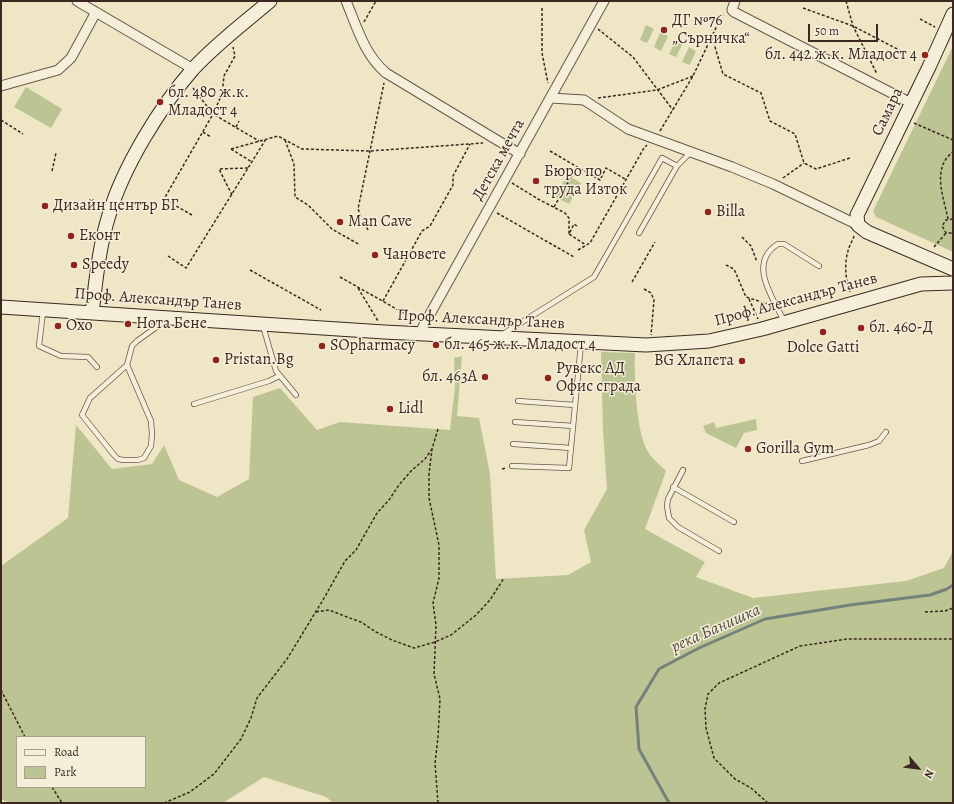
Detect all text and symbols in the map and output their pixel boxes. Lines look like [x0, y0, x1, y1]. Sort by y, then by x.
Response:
place label: ДГ №76 „Сърничка“ [672, 11, 750, 49]
scale bar [810, 16, 880, 42]
text: 50 m [815, 23, 839, 39]
marker: ДГ №76 „Сърничка“ [659, 25, 669, 35]
place label: бл. 442 ж.к. Младост 4 [765, 45, 917, 65]
marker: бл. 442 ж.к. Младост 4 [920, 50, 930, 60]
place label: бл. 480 ж.к. Младост 4 [168, 83, 249, 121]
street label: Самара [868, 85, 908, 139]
marker: бл. 480 ж.к. Младост 4 [155, 97, 165, 107]
street label: Детска мечта [469, 116, 529, 204]
place label: Бюро по труда Изток [544, 162, 627, 200]
marker: Бюро по труда Изток [531, 176, 541, 186]
place label: Дизайн център БГ [53, 196, 178, 216]
marker: Дизайн център БГ [40, 201, 50, 211]
place label: Billa [716, 202, 745, 222]
marker: Billa [703, 207, 713, 217]
place label: Man Cave [348, 212, 412, 232]
marker: Man Cave [335, 217, 345, 227]
place label: Еконт [79, 226, 120, 246]
marker: Еконт [66, 231, 76, 241]
place label: Чановете [383, 245, 446, 265]
marker: Чановете [370, 250, 380, 260]
place label: Speedy [82, 255, 129, 275]
marker: Speedy [69, 260, 79, 270]
street label: Проф. Александър Танев [712, 269, 880, 331]
street label: Проф. Александър Танев [74, 285, 242, 315]
street label: Проф. Александър Танев [397, 306, 565, 334]
place label: Нота Бене [136, 314, 207, 334]
place label: Охо [66, 316, 93, 336]
place label: бл. 460-Д [869, 318, 933, 338]
marker: Нота Бене [123, 319, 133, 329]
marker: Охо [53, 321, 63, 331]
marker: бл. 460-Д [856, 323, 866, 333]
marker: Dolce Gatti [818, 327, 828, 337]
place label: бл. 465 ж.к. Младост 4 [444, 335, 596, 355]
place label: SOpharmacy [330, 336, 415, 356]
place label: Dolce Gatti [786, 338, 860, 358]
marker: бл. 465 ж.к. Младост 4 [431, 340, 441, 350]
marker: SOpharmacy [317, 341, 327, 351]
place label: Pristan.Bg [224, 350, 294, 370]
place label: BG Хлапета [654, 351, 734, 371]
marker: Pristan.Bg [211, 355, 221, 365]
marker: BG Хлапета [737, 356, 747, 366]
place label: Рувекс АД Офис сграда [556, 359, 641, 397]
place label: бл. 463А [422, 367, 477, 387]
marker: бл. 463А [480, 372, 490, 382]
marker: Рувекс АД Офис сграда [543, 373, 553, 383]
place label: Lidl [398, 399, 423, 419]
marker: Lidl [385, 404, 395, 414]
place label: Gorilla Gym [756, 439, 834, 459]
marker: Gorilla Gym [743, 444, 753, 454]
water label: река Банишка [668, 600, 764, 658]
legend [16, 736, 146, 788]
text: Road [54, 744, 79, 760]
north arrow [898, 748, 938, 788]
text: Park [54, 764, 77, 780]
text: N [921, 767, 938, 781]

